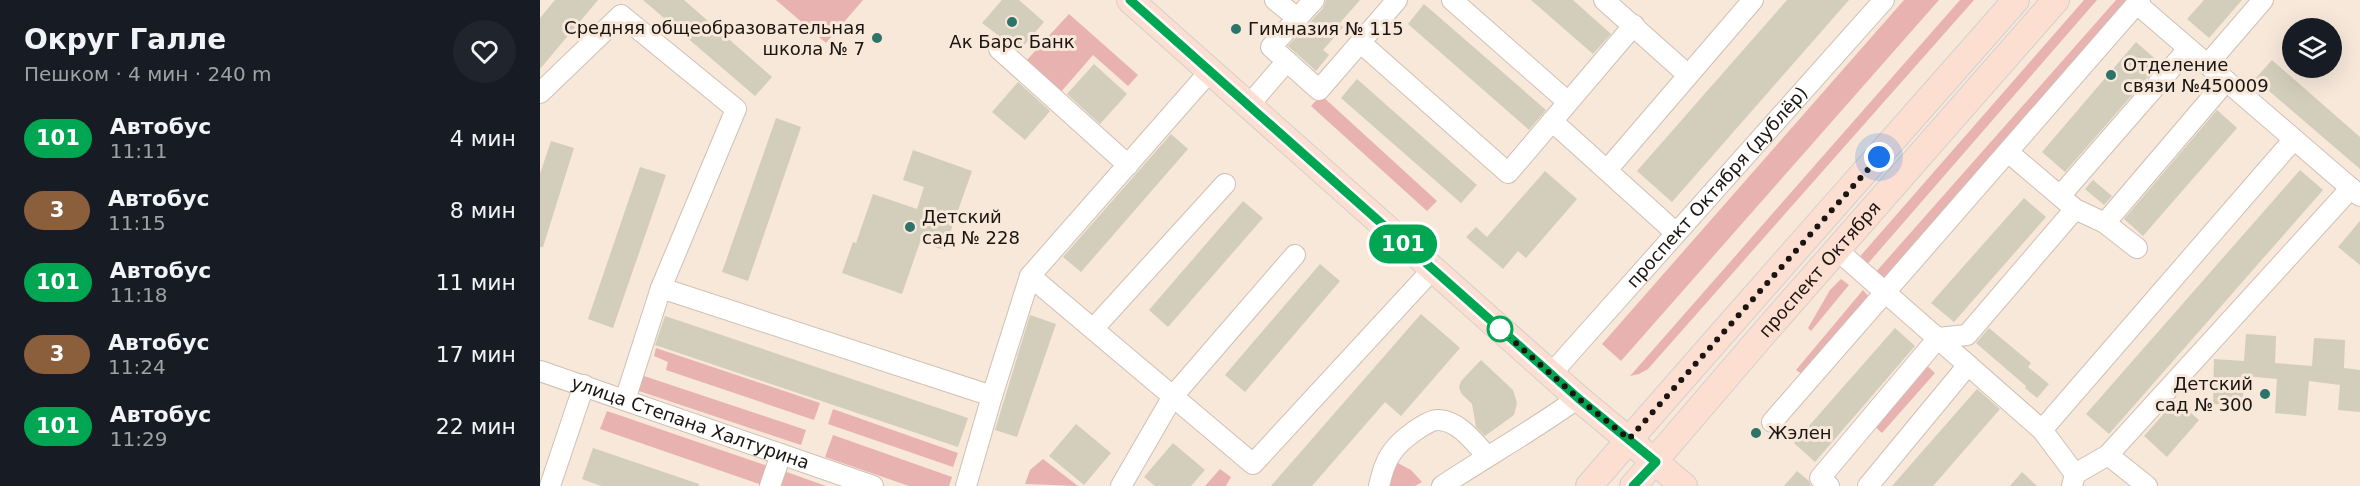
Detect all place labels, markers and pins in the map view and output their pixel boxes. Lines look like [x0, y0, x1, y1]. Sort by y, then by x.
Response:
marker: Ак Барс Банк [1005, 15, 1019, 29]
place label: Средняя общеобразовательная школа № 7 [564, 17, 865, 59]
place label: Гимназия № 115 [1248, 18, 1404, 39]
marker: Гимназия № 115 [1229, 22, 1243, 36]
marker: Средняя общеобразовательная школа № 7 [870, 31, 884, 45]
place label: Ак Барс Банк [949, 31, 1075, 52]
place label: Отделение связи №450009 [2123, 54, 2269, 96]
marker: Отделение связи №450009 [2104, 68, 2118, 82]
place label: Детский сад № 228 [922, 206, 1020, 248]
marker: Детский сад № 228 [903, 220, 917, 234]
unlabelled marker [1487, 316, 1513, 342]
place label: Детский сад № 300 [2155, 373, 2253, 415]
marker: Детский сад № 300 [2258, 387, 2272, 401]
place label: Жэлен [1768, 422, 1832, 443]
marker: Жэлен [1749, 426, 1763, 440]

